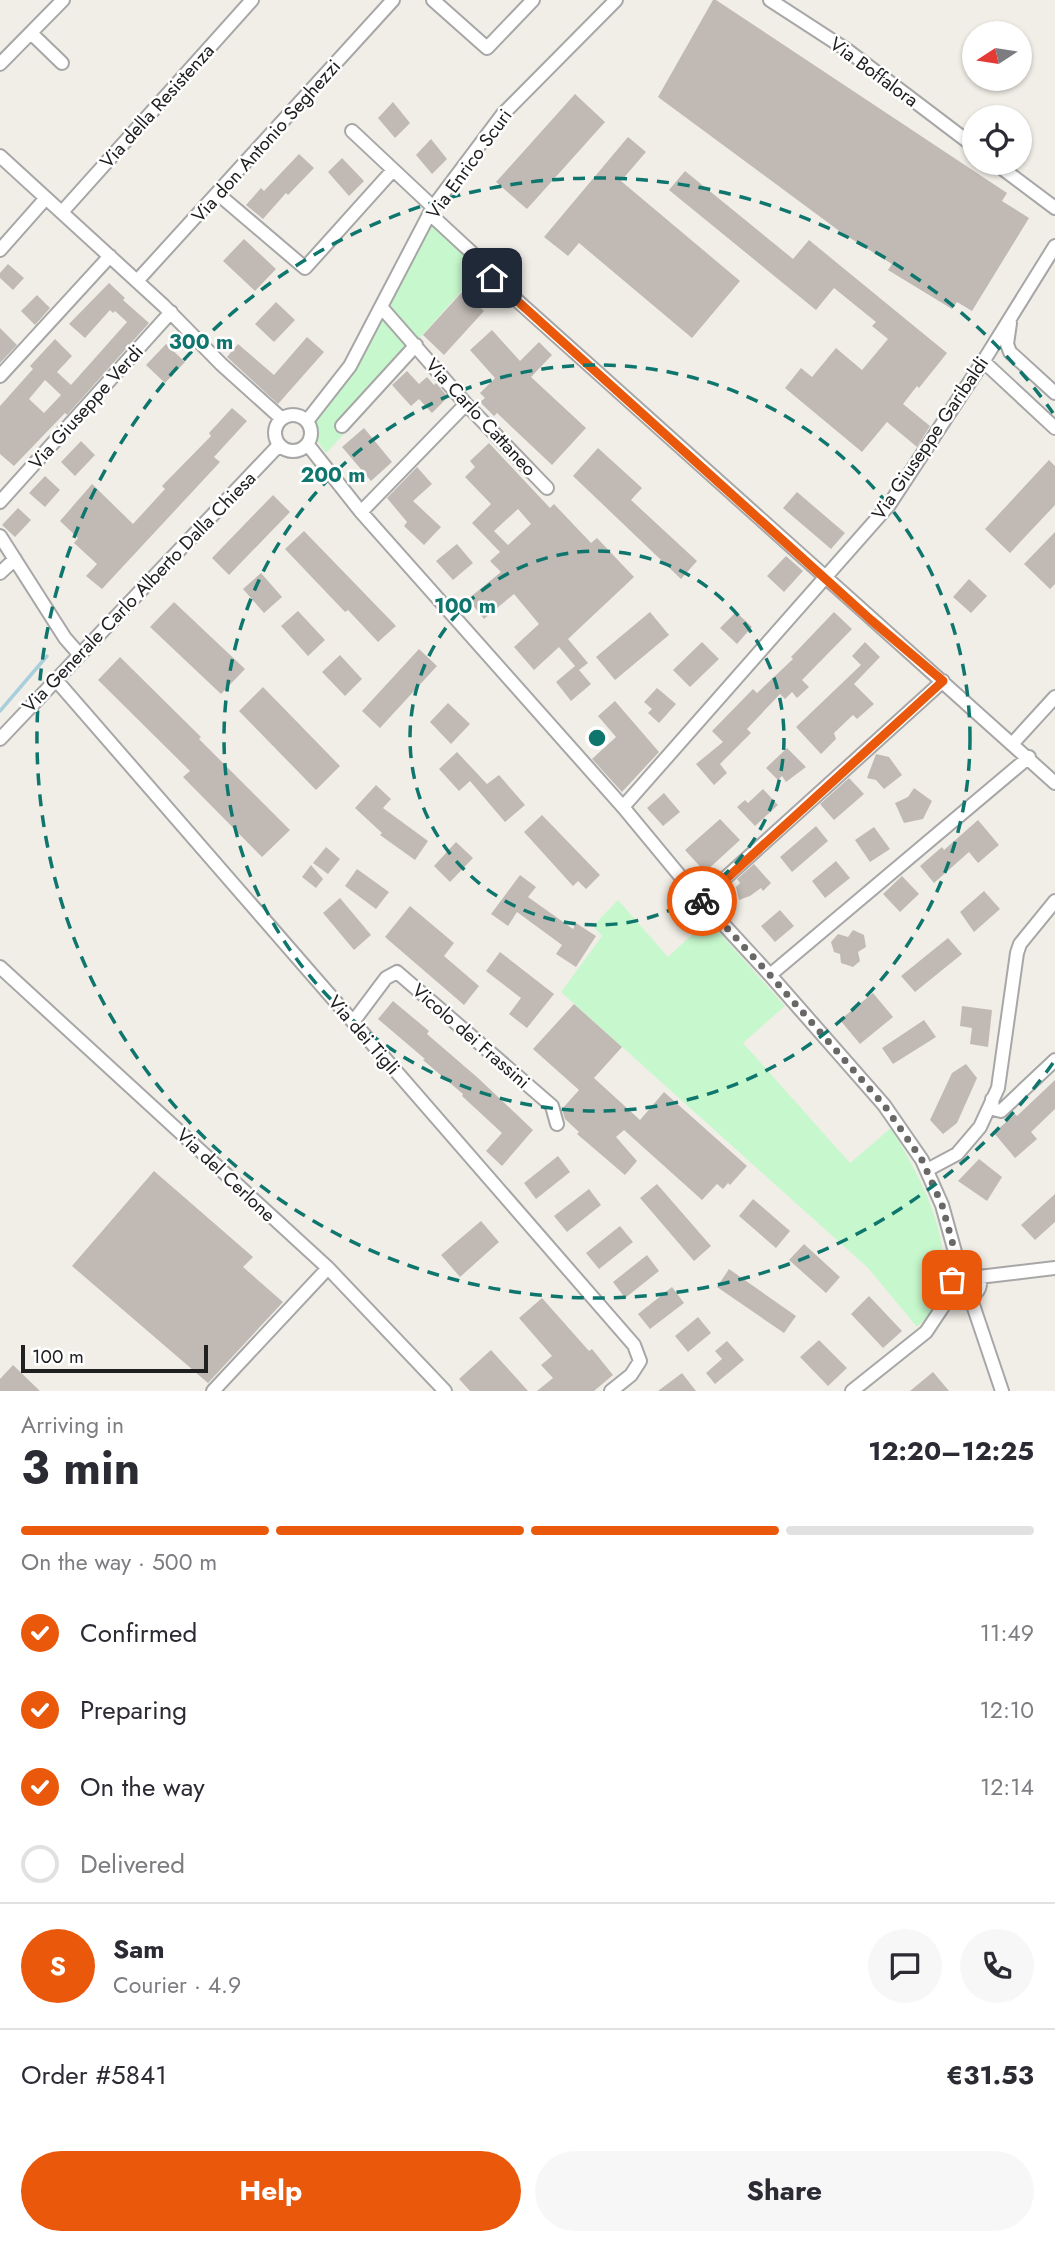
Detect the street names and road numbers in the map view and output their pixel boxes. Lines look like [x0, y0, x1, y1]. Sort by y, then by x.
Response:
street label: Via Boffalora [824, 31, 924, 113]
street label: Via della Resistenza [94, 38, 220, 174]
street label: Via don Antonio Seghezzi [185, 54, 347, 228]
street label: Via Enrico Scuri [420, 103, 518, 225]
street label: Via Giuseppe Verdi [23, 339, 149, 475]
street label: Via Giuseppe Garibaldi [865, 351, 995, 525]
street label: Via Carlo Cattaneo [419, 352, 543, 482]
street label: Via Generale Carlo Alberto Dalla Chiesa [16, 465, 262, 719]
street label: Vicolo dei Frassini [406, 977, 536, 1095]
street label: Via dei Tigli [322, 989, 406, 1081]
street label: Via del Cerlone [170, 1122, 282, 1228]

